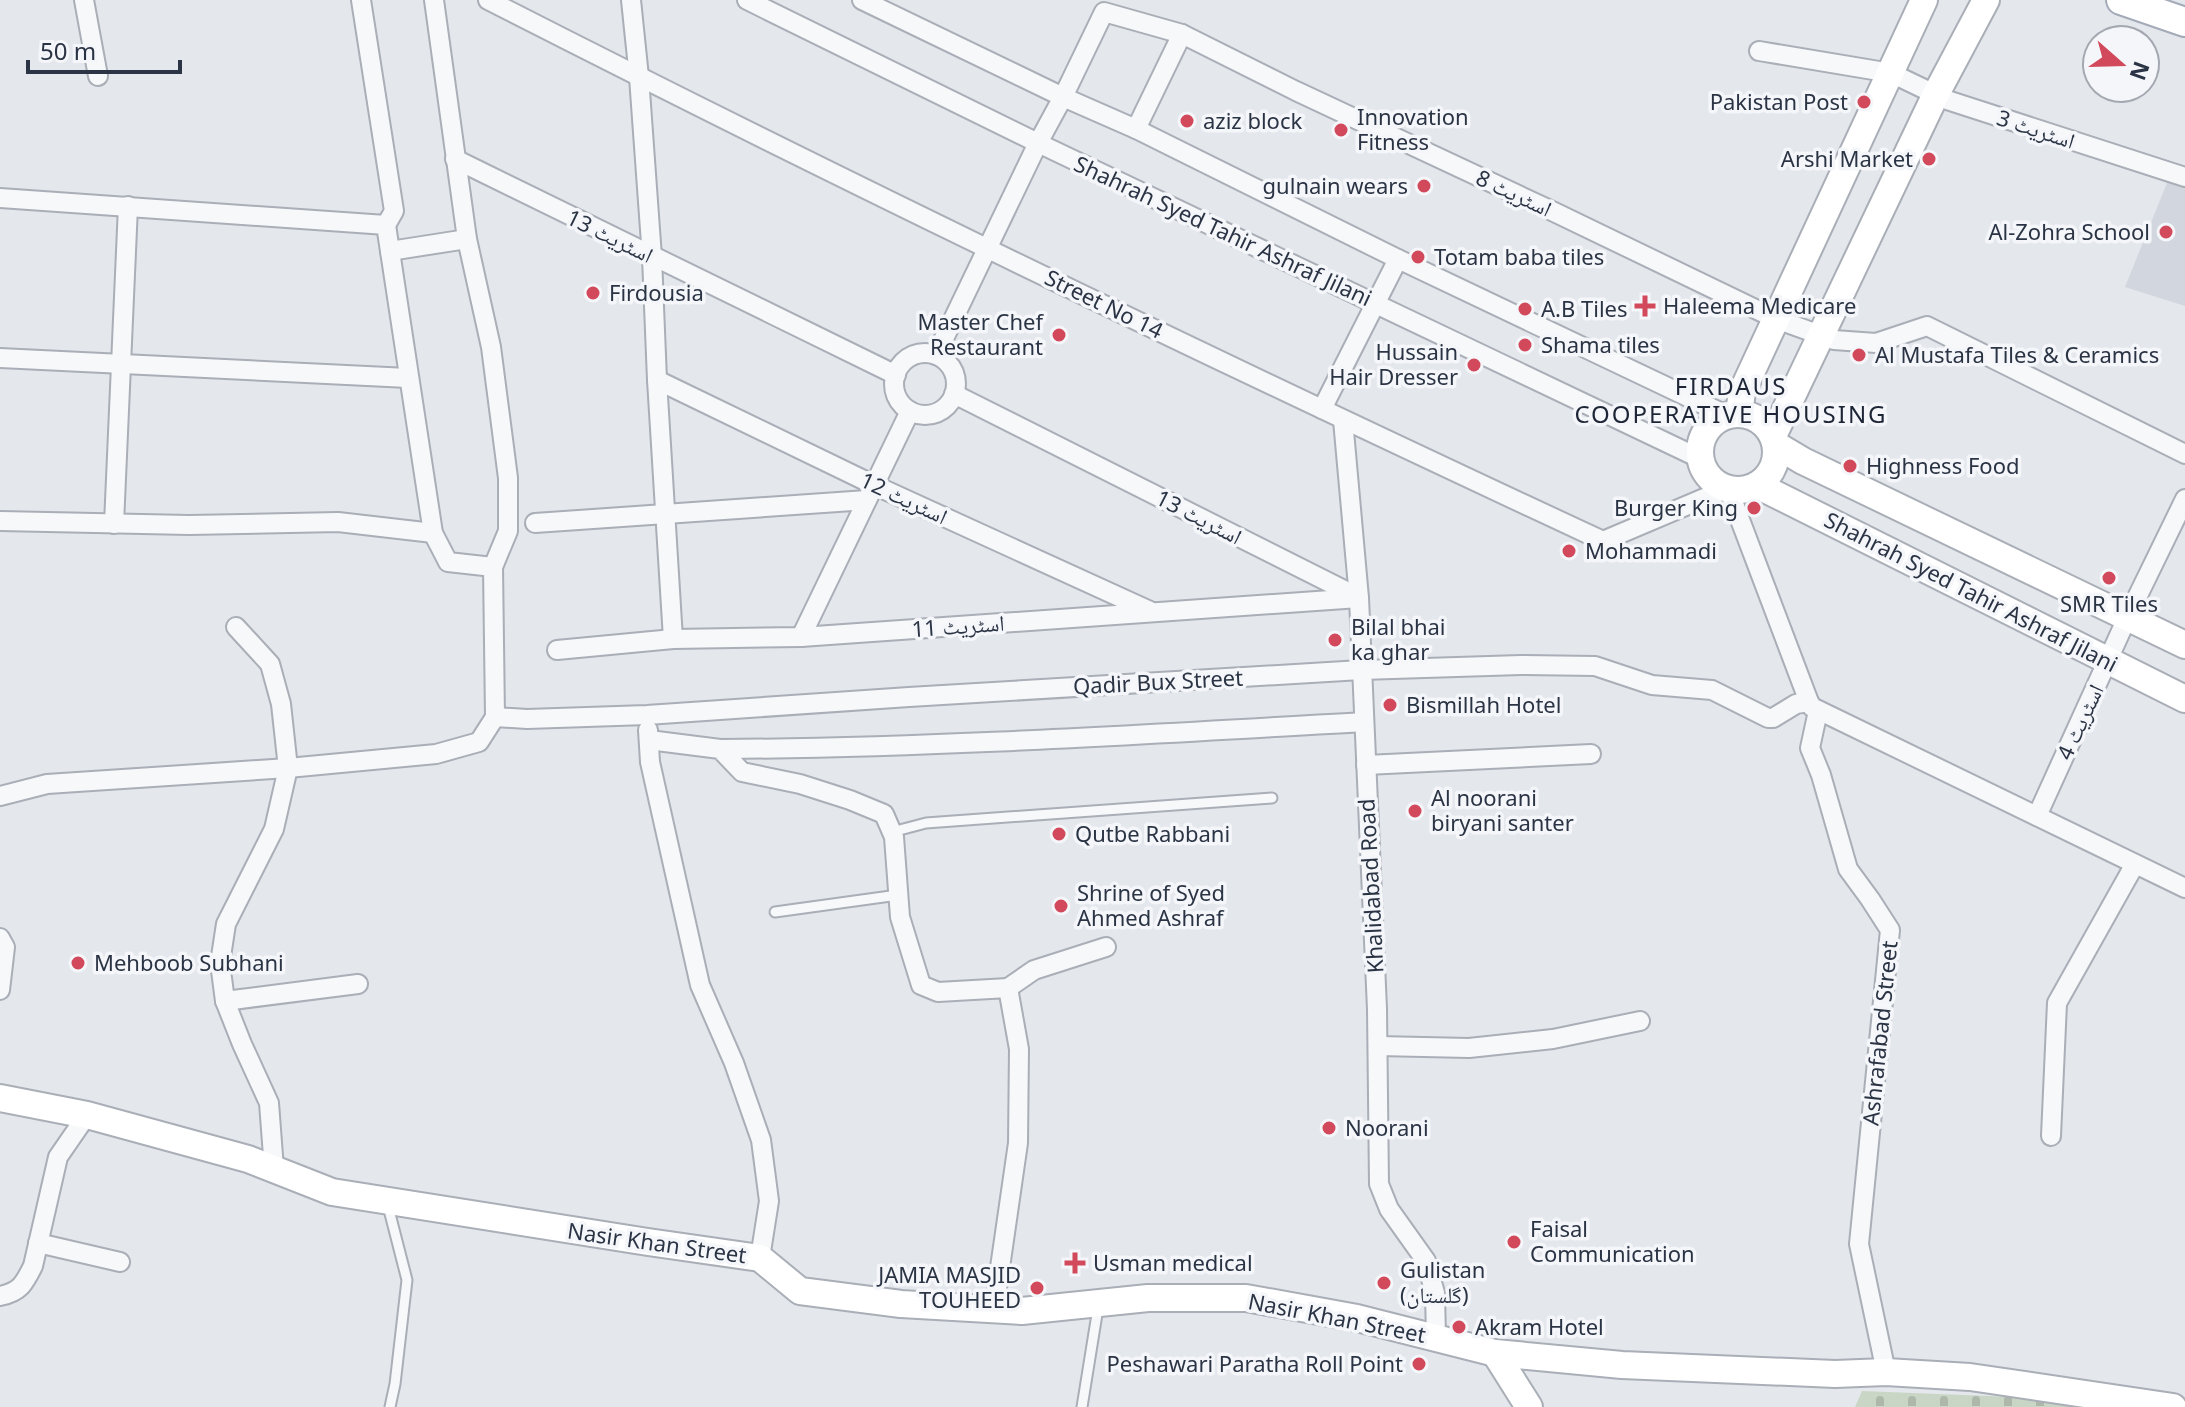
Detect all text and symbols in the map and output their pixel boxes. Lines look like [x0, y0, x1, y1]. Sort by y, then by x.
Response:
scale bar [28, 24, 180, 74]
north arrow [2081, 24, 2161, 104]
text: 50 m [40, 34, 96, 67]
text: N [2124, 58, 2158, 85]
place label: Pakistan Post [1710, 86, 1848, 116]
marker: Pakistan Post [1855, 93, 1873, 111]
place label: Innovation Fitness [1357, 101, 1469, 156]
street label: اسٹریٹ 3 [1993, 101, 2079, 155]
place label: aziz block [1203, 105, 1302, 135]
marker: aziz block [1178, 112, 1196, 130]
marker: Innovation Fitness [1332, 121, 1350, 139]
place label: Arshi Market [1781, 143, 1913, 173]
street label: Shahrah Syed Tahir Ashraf Jilani [1070, 148, 1377, 312]
marker: Arshi Market [1920, 150, 1938, 168]
street label: اسٹریٹ 8 [1472, 162, 1557, 223]
place label: gulnain wears [1263, 170, 1408, 200]
marker: gulnain wears [1415, 177, 1433, 195]
street label: اسٹریٹ 13 [562, 201, 659, 269]
place label: Al-Zohra School [1988, 216, 2150, 246]
marker: Al-Zohra School [2157, 223, 2175, 241]
place label: Totam baba tiles [1434, 241, 1604, 271]
marker: Totam baba tiles [1409, 248, 1427, 266]
street label: Street No 14 [1040, 262, 1169, 345]
place label: Firdousia [609, 277, 704, 307]
marker: Firdousia [584, 284, 602, 302]
place label: Haleema Medicare [1663, 290, 1856, 320]
place label: A.B Tiles [1541, 293, 1628, 323]
marker: Haleema Medicare [1634, 295, 1656, 317]
marker: A.B Tiles [1516, 300, 1534, 318]
place label: Master Chef Restaurant [918, 306, 1044, 361]
marker: Master Chef Restaurant [1050, 326, 1068, 344]
place label: Shama tiles [1541, 329, 1660, 359]
place label: Hussain Hair Dresser [1329, 336, 1458, 391]
marker: Shama tiles [1516, 336, 1534, 354]
place label: Al Mustafa Tiles & Ceramics [1875, 339, 2159, 369]
marker: Al Mustafa Tiles & Ceramics [1850, 346, 1868, 364]
marker: Hussain Hair Dresser [1465, 356, 1483, 374]
district label: FIRDAUS COOPERATIVE HOUSING [1574, 369, 1888, 430]
place label: Highness Food [1866, 450, 2019, 480]
marker: Highness Food [1841, 457, 1859, 475]
street label: اسٹریٹ 12 [856, 464, 953, 530]
street label: اسٹریٹ 13 [1151, 482, 1248, 551]
place label: Burger King [1614, 492, 1738, 522]
marker: Burger King [1745, 499, 1763, 517]
street label: Shahrah Syed Tahir Ashraf Jilani [1820, 504, 2123, 678]
place label: Mohammadi [1585, 535, 1717, 565]
marker: Mohammadi [1560, 542, 1578, 560]
marker: SMR Tiles [2100, 569, 2118, 587]
place label: SMR Tiles [2060, 588, 2158, 618]
street label: اسٹریٹ 11 [911, 607, 1005, 643]
place label: Bilal bhai ka ghar [1351, 611, 1446, 666]
marker: Bilal bhai ka ghar [1326, 631, 1344, 649]
street label: Qadir Bux Street [1072, 662, 1244, 700]
street label: اسٹریٹ 4 [2049, 679, 2110, 764]
place label: Bismillah Hotel [1406, 689, 1561, 719]
marker: Bismillah Hotel [1381, 696, 1399, 714]
place label: Al noorani biryani santer [1431, 782, 1574, 837]
street label: Khalidabad Road [1350, 798, 1390, 974]
marker: Al noorani biryani santer [1406, 802, 1424, 820]
place label: Qutbe Rabbani [1075, 818, 1230, 848]
marker: Qutbe Rabbani [1050, 825, 1068, 843]
place label: Shrine of Syed Ahmed Ashraf [1077, 877, 1225, 932]
marker: Shrine of Syed Ahmed Ashraf [1052, 897, 1070, 915]
street label: Ashrafabad Street [1854, 939, 1904, 1127]
place label: Mehboob Subhani [94, 947, 284, 977]
marker: Mehboob Subhani [69, 954, 87, 972]
place label: Noorani [1345, 1112, 1429, 1142]
marker: Noorani [1320, 1119, 1338, 1137]
place label: Faisal Communication [1530, 1213, 1695, 1268]
street label: Nasir Khan Street [566, 1215, 749, 1269]
marker: Faisal Communication [1505, 1233, 1523, 1251]
place label: Usman medical [1093, 1247, 1253, 1277]
marker: Usman medical [1064, 1252, 1086, 1274]
place label: Gulistan (گلستان) [1400, 1254, 1485, 1309]
place label: JAMIA MASJID TOUHEED [876, 1259, 1021, 1314]
marker: Gulistan (گلستان) [1375, 1274, 1393, 1292]
marker: JAMIA MASJID TOUHEED [1028, 1279, 1046, 1297]
street label: Nasir Khan Street [1246, 1285, 1429, 1349]
place label: Akram Hotel [1475, 1311, 1604, 1341]
marker: Akram Hotel [1450, 1318, 1468, 1336]
place label: Peshawari Paratha Roll Point [1107, 1348, 1403, 1378]
marker: Peshawari Paratha Roll Point [1410, 1355, 1428, 1373]

